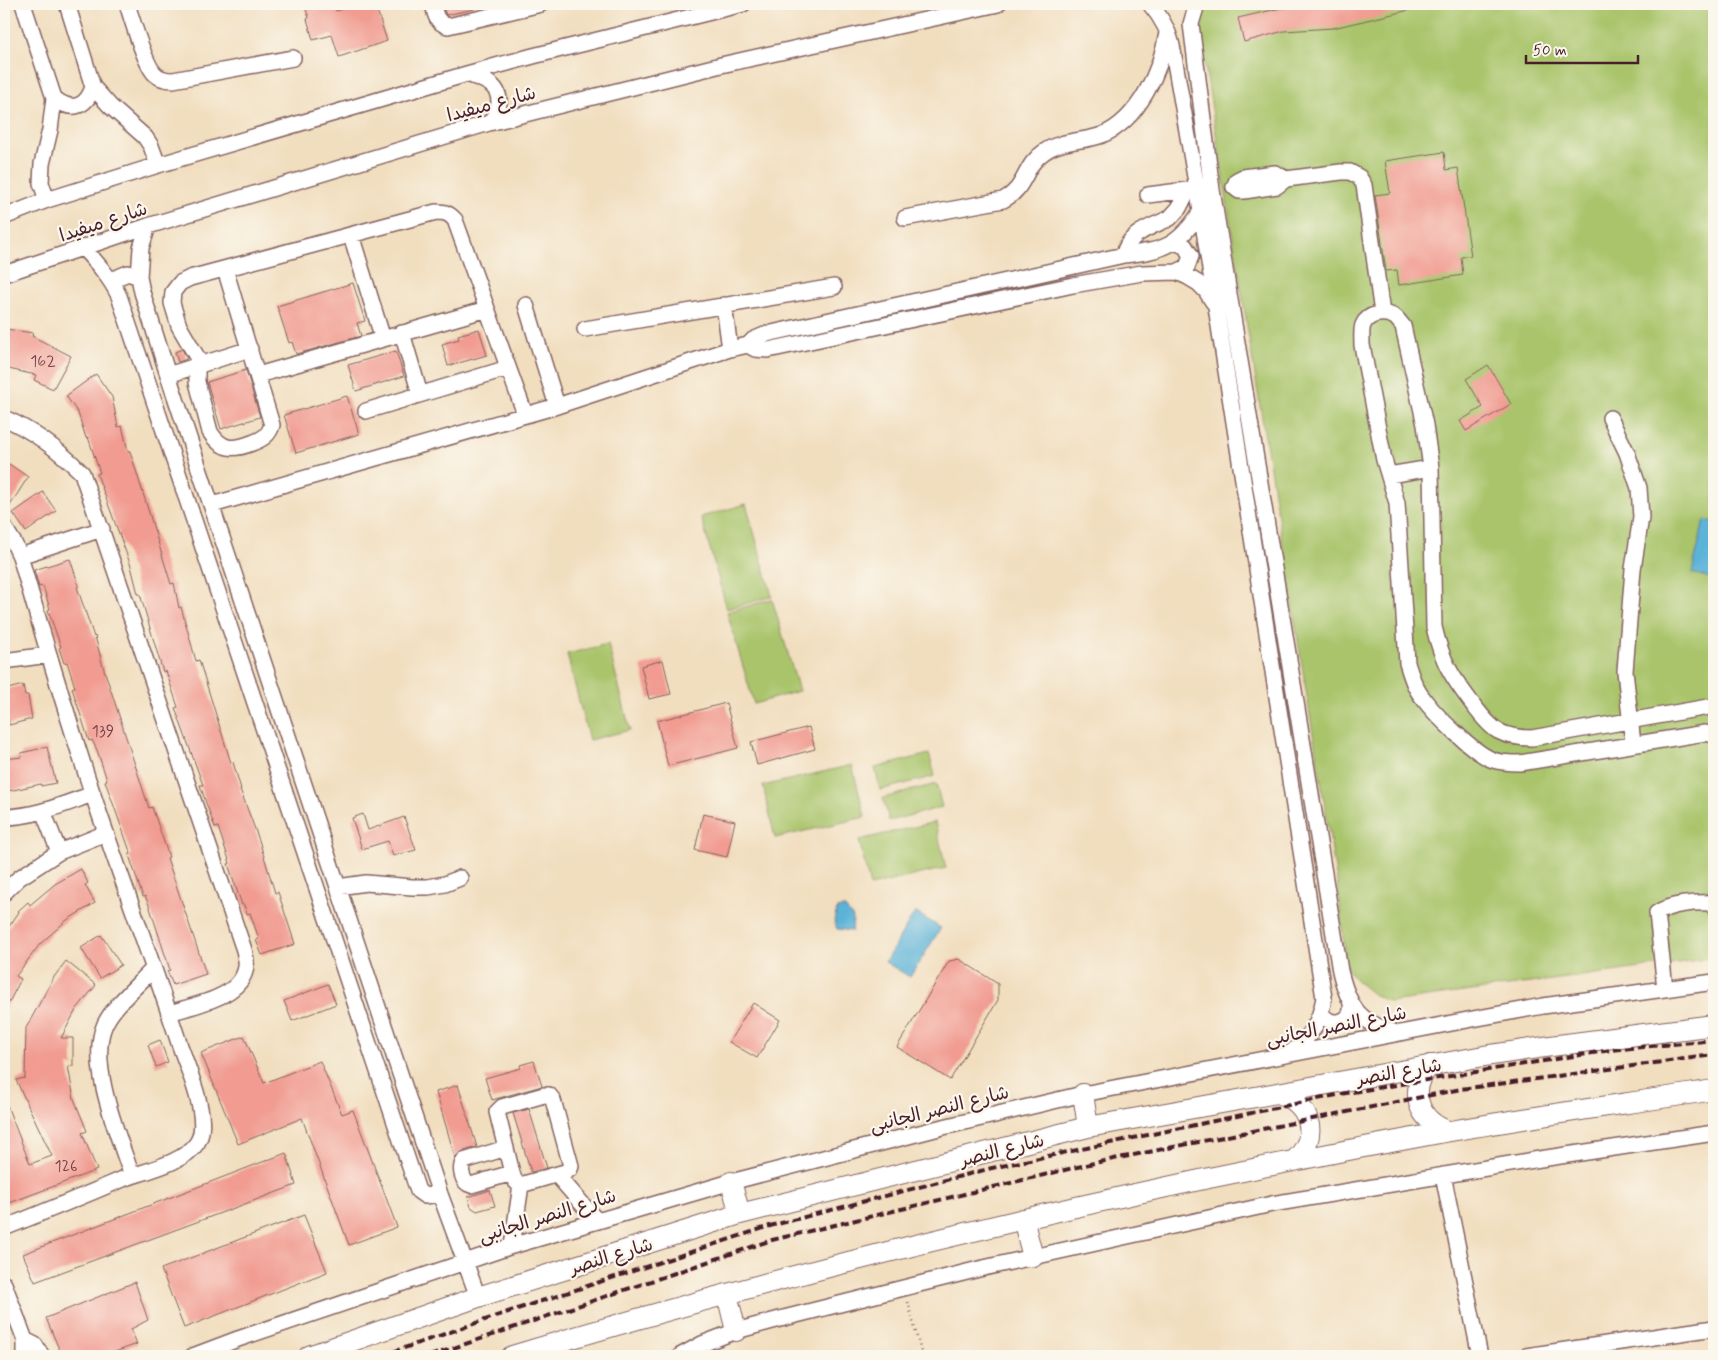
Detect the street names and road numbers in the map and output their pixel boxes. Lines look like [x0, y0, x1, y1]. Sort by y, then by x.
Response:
street label: شارع ميفيدا [444, 81, 539, 128]
street label: شارع ميفيدا [56, 196, 151, 248]
street label: شارع النصر الجانبى [1264, 1001, 1409, 1052]
street label: شارع النصر [1353, 1053, 1444, 1093]
street label: شارع النصر الجانبى [867, 1080, 1012, 1139]
street label: شارع النصر [956, 1128, 1047, 1173]
street label: شارع النصر الجانبى [475, 1184, 619, 1249]
street label: شارع النصر [565, 1232, 656, 1282]

